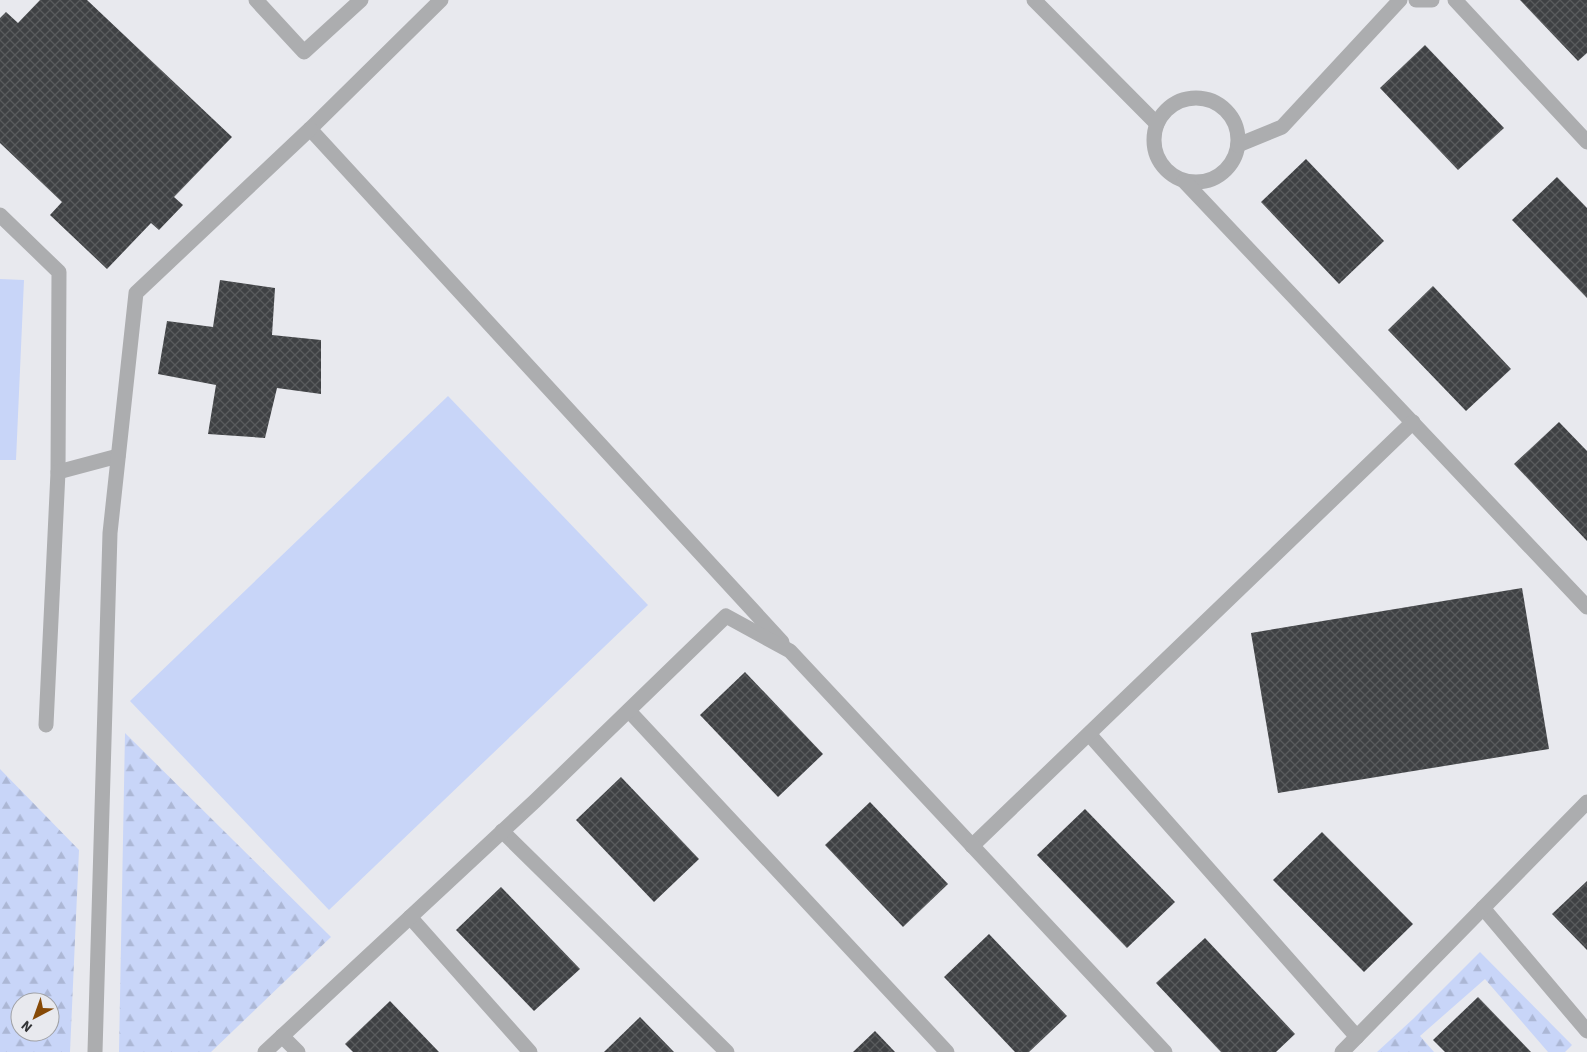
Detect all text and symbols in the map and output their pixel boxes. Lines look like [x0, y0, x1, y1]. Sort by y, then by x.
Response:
north arrow [10, 992, 60, 1042]
text: N [17, 1015, 37, 1037]

